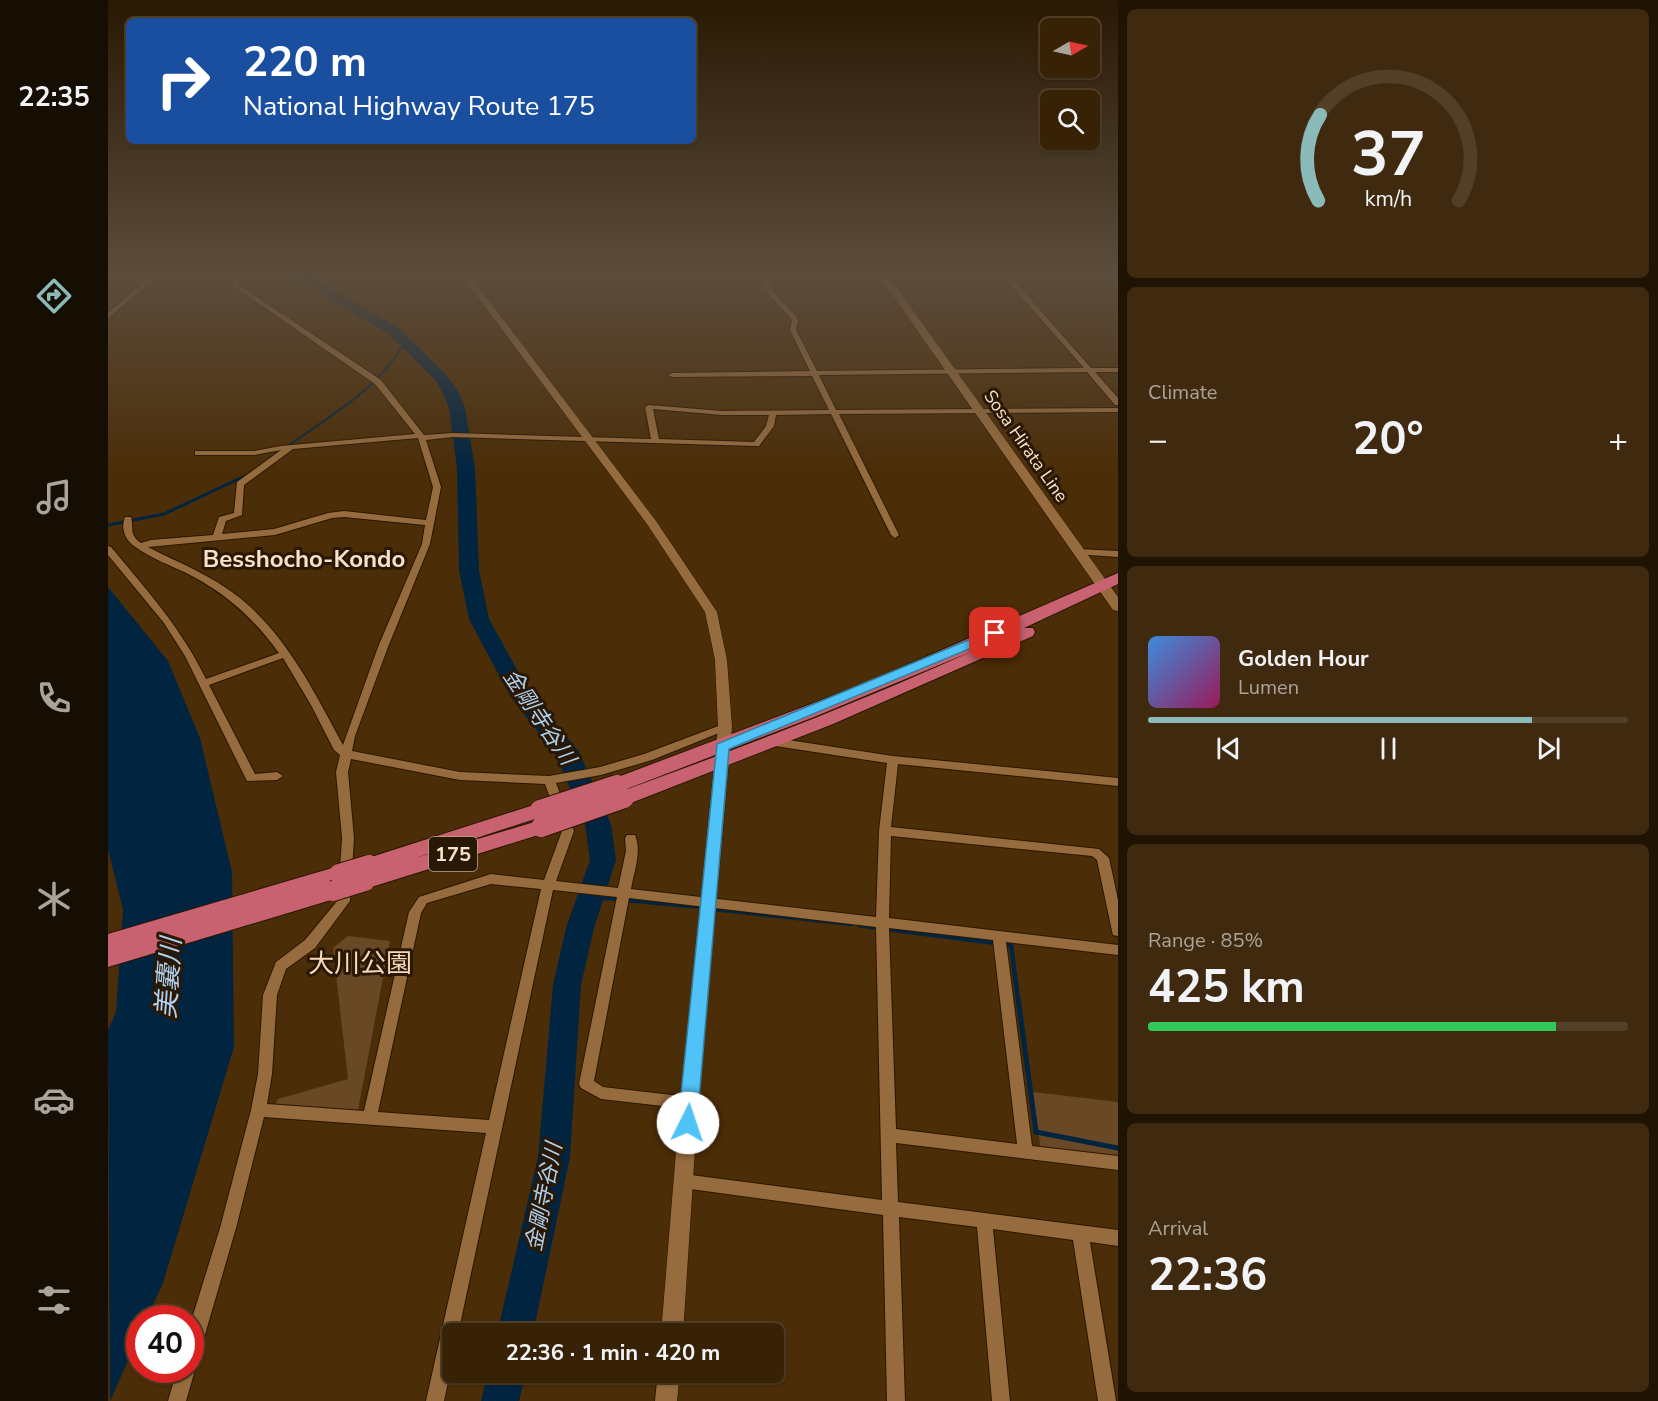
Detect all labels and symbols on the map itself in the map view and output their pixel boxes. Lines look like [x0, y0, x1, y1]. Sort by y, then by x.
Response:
north arrow [1040, 18, 1100, 78]
street label: Sosa Hirata Line [978, 385, 1074, 507]
district label: Besshocho-Kondo [203, 543, 405, 575]
pin [969, 607, 1020, 658]
water label: 金剛寺谷川 [496, 663, 583, 773]
road number: 175 [429, 837, 477, 871]
water label: 美嚢川 [148, 933, 190, 1020]
park label: 大川公園 [308, 946, 412, 981]
position arrow [656, 1091, 720, 1155]
water label: 金剛寺谷川 [519, 1138, 570, 1254]
speed limit sign: 40 [126, 1305, 204, 1383]

